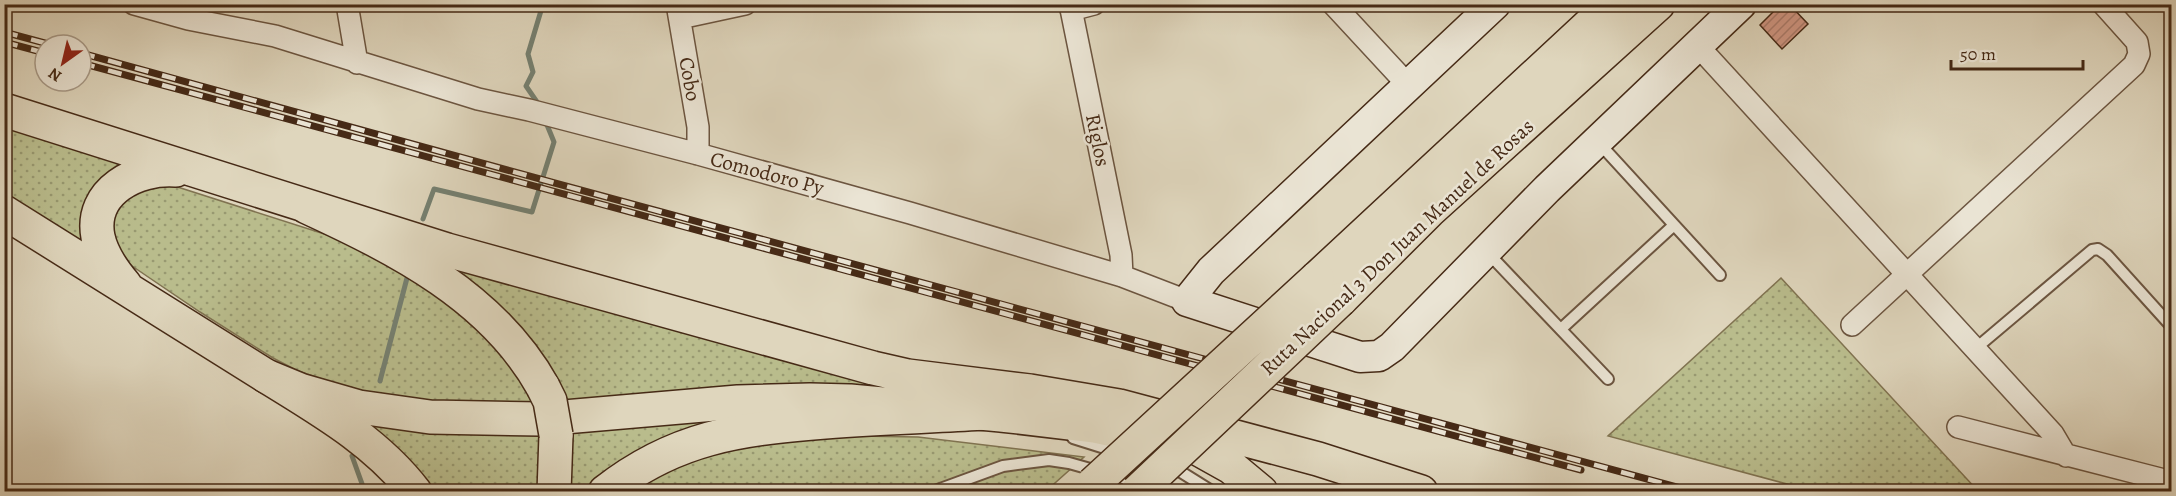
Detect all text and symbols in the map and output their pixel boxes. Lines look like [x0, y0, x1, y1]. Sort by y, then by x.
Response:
north arrow [33, 33, 93, 93]
scale bar [1951, 33, 2083, 71]
text: 50 m [1960, 42, 1996, 66]
street label: Cobo [672, 55, 708, 103]
text: N [44, 62, 66, 87]
street label: Riglos [1079, 111, 1117, 169]
street label: Ruta Nacional 3 Don Juan Manuel de Rosas [1254, 112, 1540, 382]
street label: Comodoro Py [707, 144, 827, 202]

